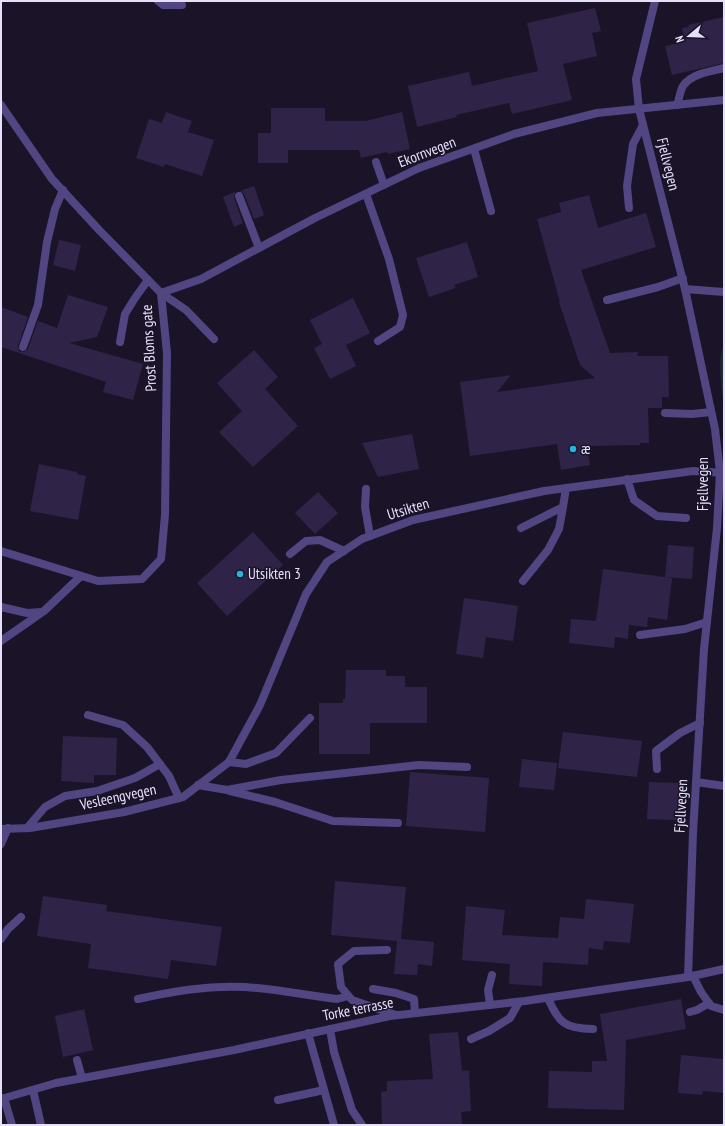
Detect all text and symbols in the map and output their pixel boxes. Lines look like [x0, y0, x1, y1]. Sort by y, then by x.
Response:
north arrow [669, 16, 709, 56]
text: N [672, 34, 687, 44]
street label: Ekornvegen [395, 132, 458, 171]
street label: Fjellvegen [653, 135, 684, 192]
street label: Prost Bloms gate [137, 304, 160, 392]
place label: æ [581, 439, 591, 458]
marker: æ [568, 444, 578, 454]
street label: Fjellvegen [693, 457, 712, 511]
street label: Utsikten [385, 493, 431, 524]
place label: Utsikten 3 [248, 564, 301, 583]
marker: Utsikten 3 [235, 569, 245, 579]
street label: Vesleengvegen [77, 779, 158, 814]
street label: Fjellvegen [670, 779, 691, 833]
street label: Torke terrasse [321, 992, 395, 1025]

